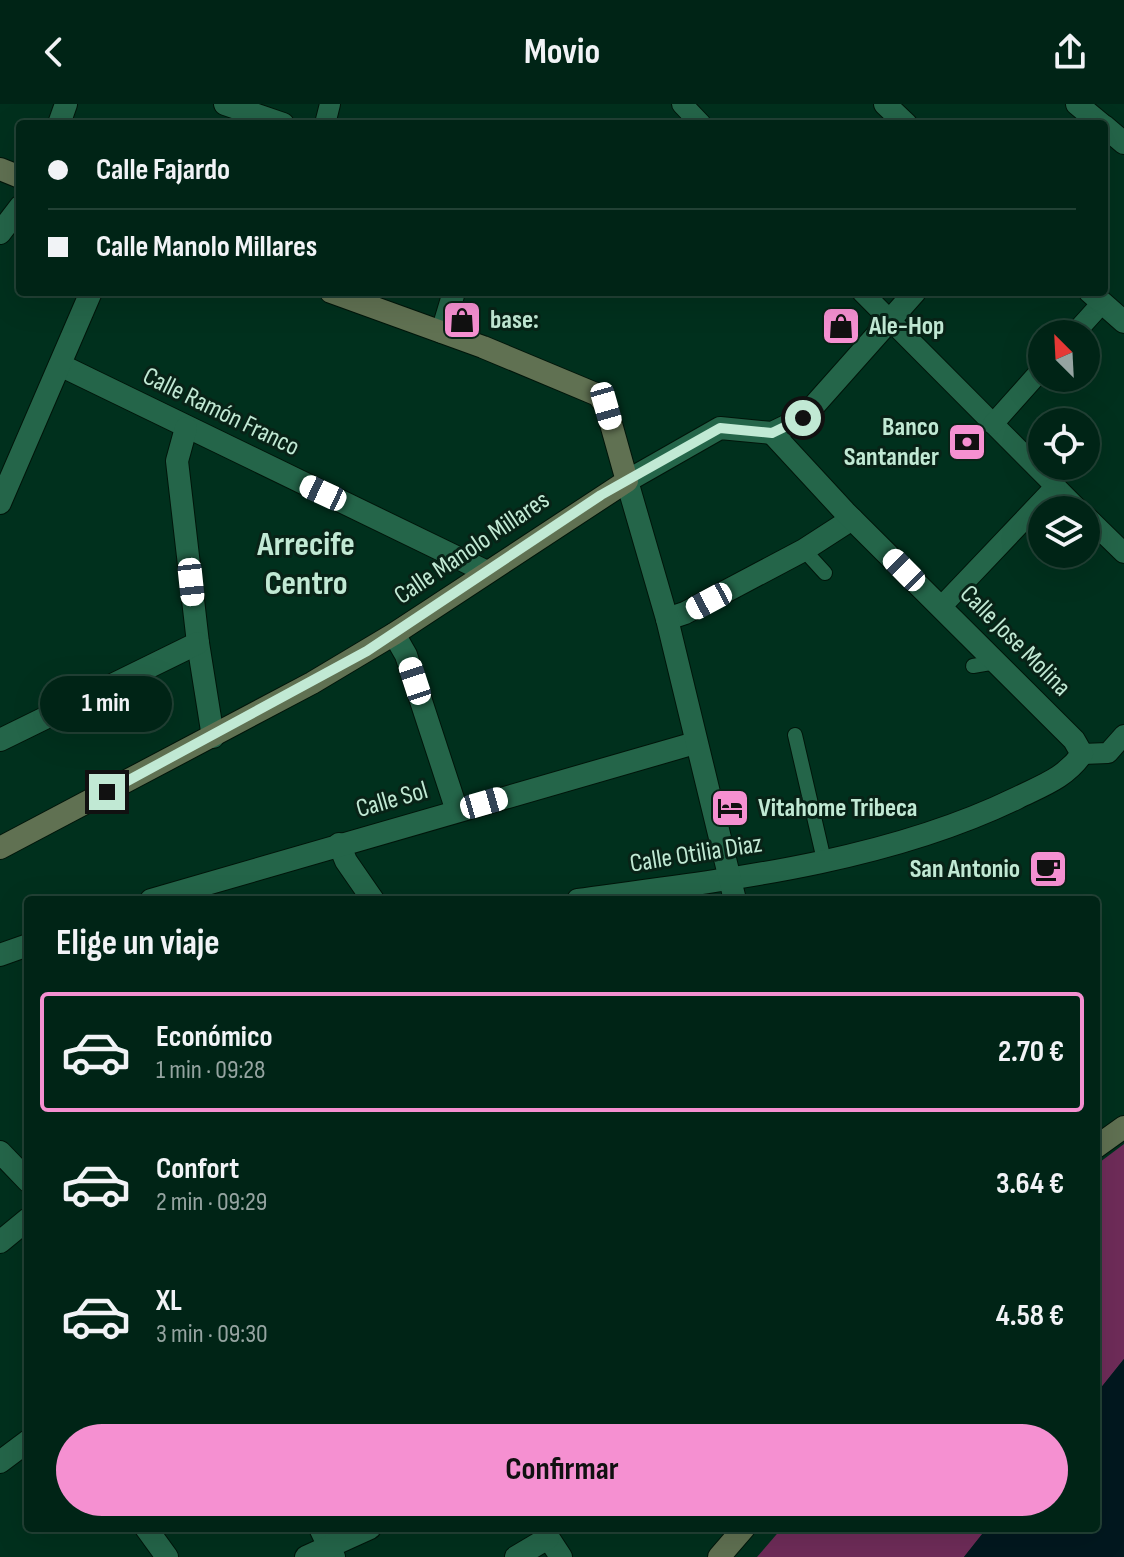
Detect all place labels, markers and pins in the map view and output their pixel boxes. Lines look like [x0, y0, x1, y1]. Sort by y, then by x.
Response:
shop icon: base: [441, 299, 483, 341]
place label: base: [490, 305, 539, 336]
shop icon: Ale-Hop [820, 305, 862, 347]
place label: Ale-Hop [868, 311, 944, 342]
place label: Banco Santander [844, 412, 939, 473]
bank icon: Banco Santander [946, 421, 988, 463]
hotel icon: Vitahome Tribeca [709, 787, 751, 829]
place label: Vitahome Tribeca [758, 793, 917, 824]
cafe icon: San Antonio [1027, 848, 1069, 890]
place label: San Antonio [910, 854, 1020, 885]

